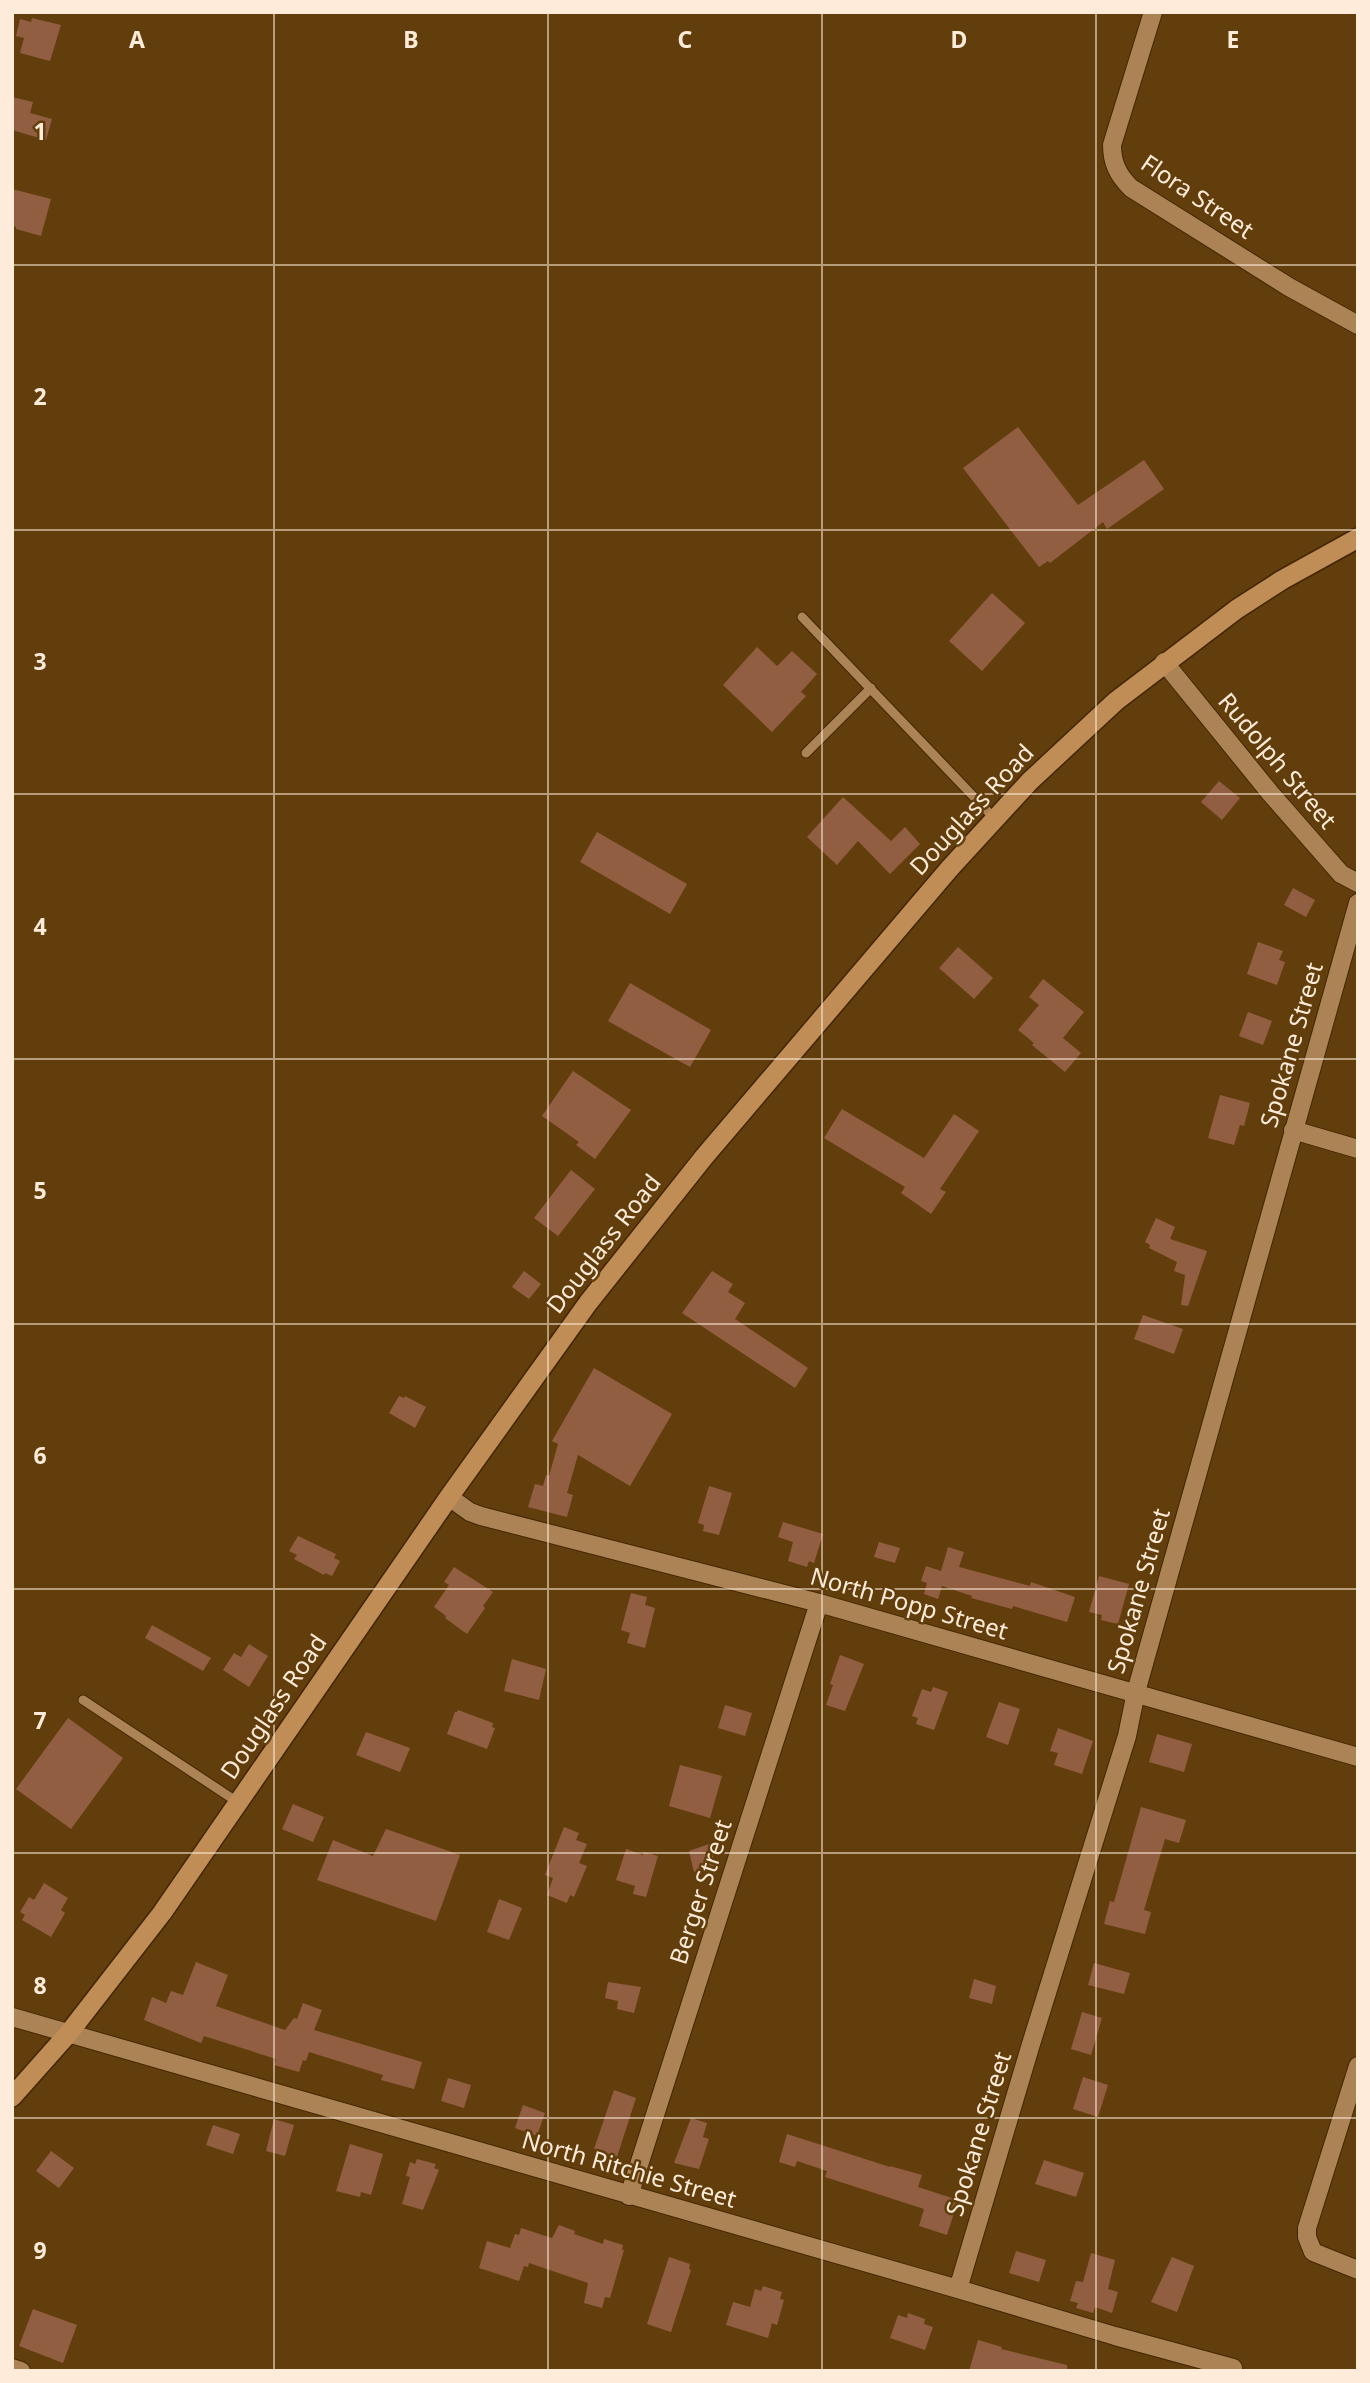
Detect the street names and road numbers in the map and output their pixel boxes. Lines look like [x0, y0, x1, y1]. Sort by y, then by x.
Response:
street label: Flora Street [1135, 146, 1261, 246]
street label: Rudolph Street [1211, 685, 1345, 835]
street label: Douglass Road [901, 736, 1040, 882]
street label: Spokane Street [1251, 958, 1330, 1131]
street label: Douglass Road [538, 1167, 668, 1320]
street label: Spokane Street [1098, 1504, 1177, 1677]
street label: North Popp Street [807, 1559, 1012, 1647]
street label: Douglass Road [212, 1627, 333, 1785]
street label: Berger Street [661, 1815, 739, 1968]
street label: Spokane Street [937, 2047, 1018, 2220]
street label: North Ritchie Street [518, 2122, 741, 2215]

